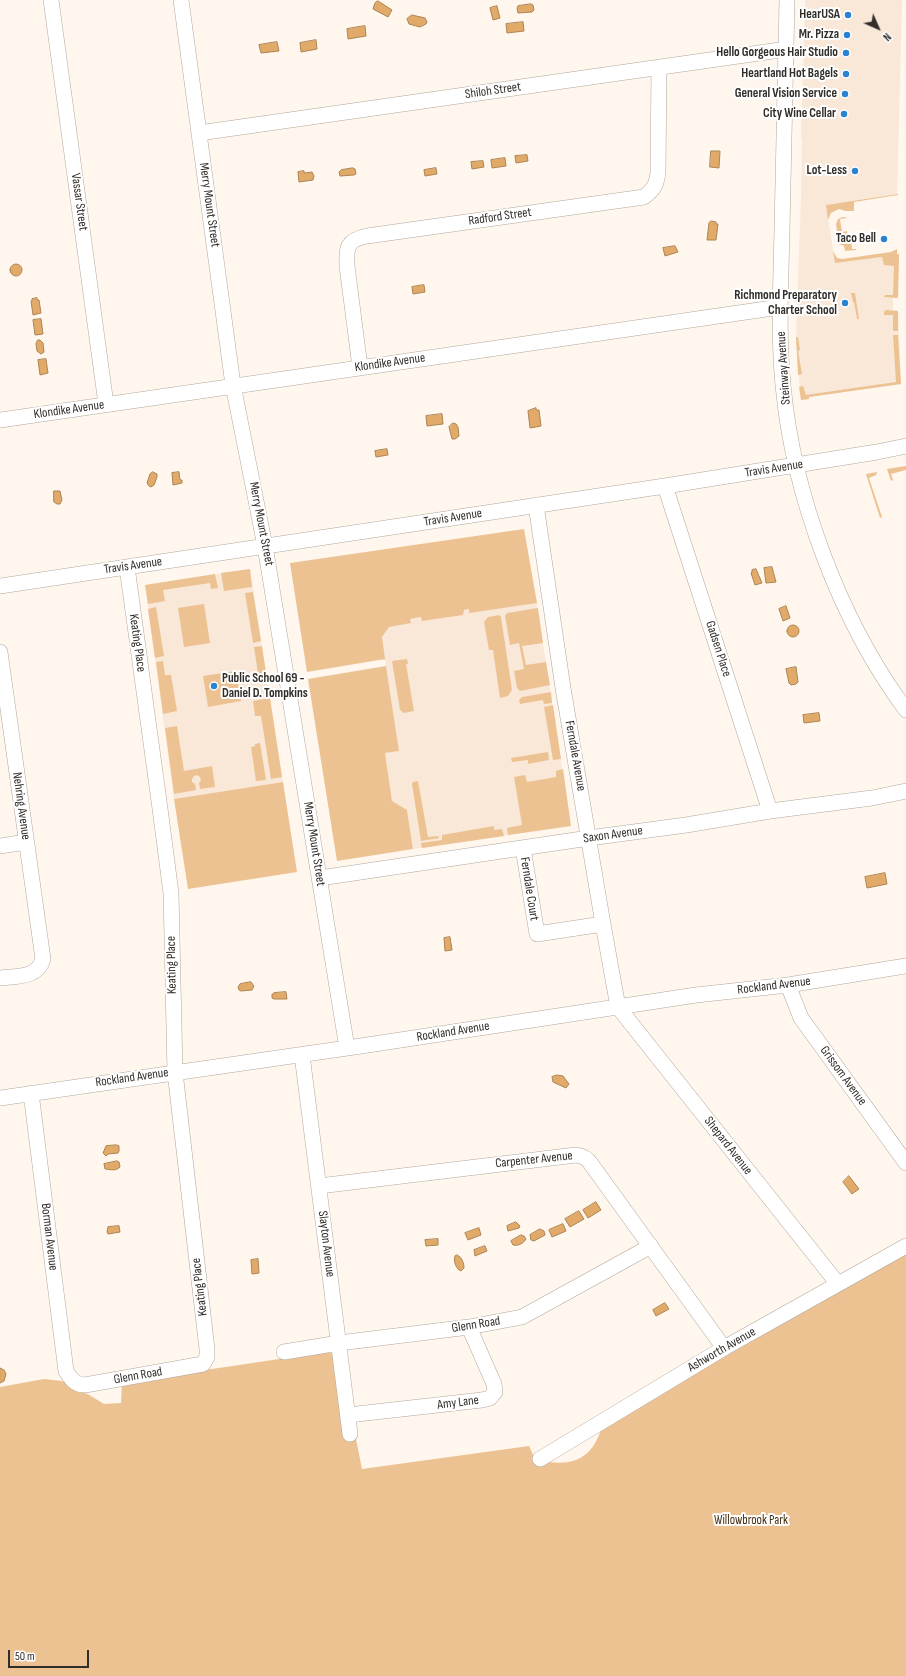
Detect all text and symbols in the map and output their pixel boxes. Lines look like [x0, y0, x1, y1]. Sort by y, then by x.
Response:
place label: HearUSA [799, 7, 840, 23]
north arrow [858, 8, 898, 48]
marker: HearUSA [843, 10, 853, 20]
place label: Mr. Pizza [799, 27, 839, 43]
marker: Mr. Pizza [842, 30, 852, 40]
text: N [880, 30, 894, 44]
place label: Hello Gorgeous Hair Studio [716, 45, 838, 61]
marker: Hello Gorgeous Hair Studio [841, 48, 851, 58]
place label: Heartland Hot Bagels [741, 66, 838, 82]
marker: Heartland Hot Bagels [841, 69, 851, 79]
street label: Shiloh Street [464, 79, 522, 103]
place label: General Vision Service [735, 86, 837, 102]
marker: General Vision Service [840, 89, 850, 99]
place label: City Wine Cellar [763, 106, 836, 122]
marker: City Wine Cellar [839, 109, 849, 119]
street label: Merry Mount Street [195, 162, 223, 248]
place label: Lot-Less [807, 163, 847, 179]
marker: Lot-Less [850, 166, 860, 176]
street label: Vassar Street [67, 172, 91, 232]
street label: Radford Street [467, 205, 533, 229]
place label: Taco Bell [836, 231, 876, 247]
marker: Taco Bell [879, 234, 889, 244]
place label: Richmond Preparatory Charter School [734, 288, 837, 319]
marker: Richmond Preparatory Charter School [840, 298, 850, 308]
street label: Steinway Avenue [774, 331, 794, 405]
street label: Klondike Avenue [354, 350, 426, 376]
street label: Klondike Avenue [33, 397, 105, 423]
street label: Travis Avenue [744, 457, 804, 481]
street label: Merry Mount Street [245, 481, 277, 567]
street label: Travis Avenue [423, 506, 483, 530]
street label: Travis Avenue [103, 554, 163, 578]
street label: Keating Place [125, 613, 149, 673]
street label: Gadsen Place [702, 619, 734, 679]
place label: Public School 69 - Daniel D. Tompkins [222, 671, 308, 702]
marker: Public School 69 - Daniel D. Tompkins [209, 681, 219, 691]
street label: Ferndale Avenue [561, 720, 589, 792]
street label: Nehring Avenue [9, 771, 33, 841]
street label: Merry Mount Street [300, 801, 328, 887]
street label: Saxon Avenue [582, 823, 644, 847]
street label: Ferndale Court [516, 856, 542, 922]
street label: Keating Place [164, 936, 180, 994]
street label: Rockland Avenue [736, 974, 812, 998]
street label: Rockland Avenue [415, 1019, 491, 1045]
street label: Grissom Avenue [816, 1043, 870, 1109]
street label: Rockland Avenue [94, 1065, 170, 1091]
street label: Shepard Avenue [700, 1114, 756, 1178]
street label: Carpenter Avenue [495, 1148, 573, 1172]
street label: Borman Avenue [37, 1202, 61, 1272]
street label: Slayton Avenue [314, 1210, 338, 1278]
street label: Keating Place [189, 1257, 211, 1317]
street label: Glenn Road [451, 1313, 501, 1337]
street label: Ashworth Avenue [685, 1324, 759, 1376]
street label: Glenn Road [113, 1364, 163, 1388]
street label: Amy Lane [436, 1393, 480, 1413]
park label: Willowbrook Park [714, 1513, 788, 1529]
scale bar [10, 1642, 91, 1668]
text: 50 m [15, 1649, 35, 1664]

